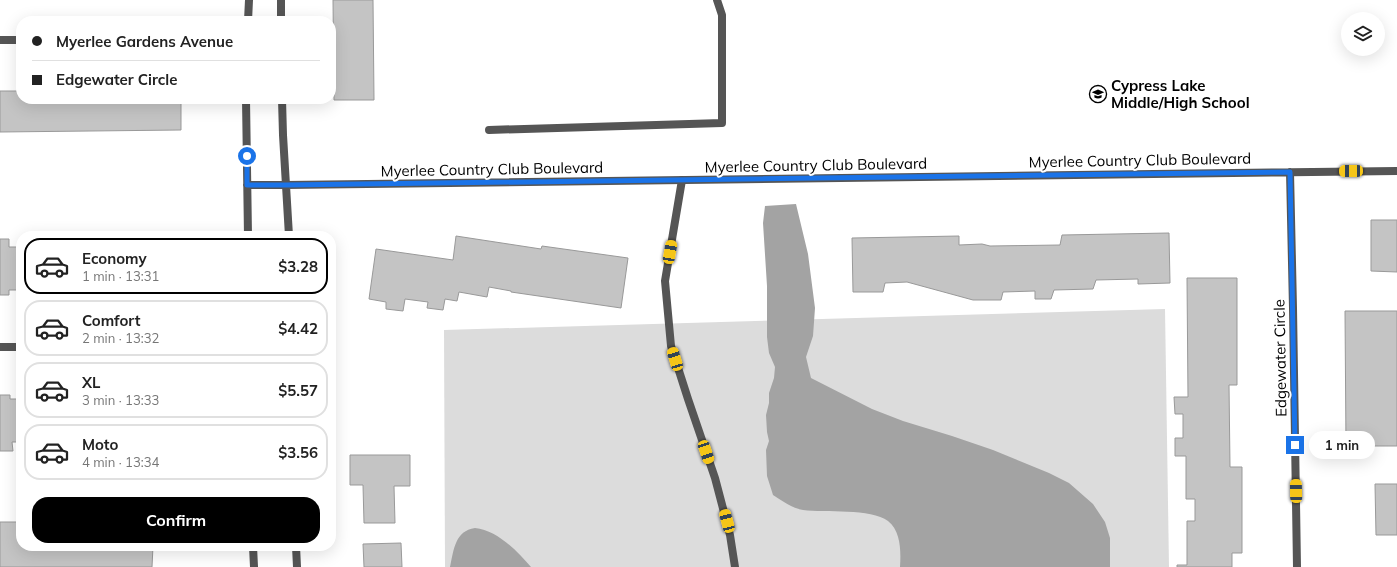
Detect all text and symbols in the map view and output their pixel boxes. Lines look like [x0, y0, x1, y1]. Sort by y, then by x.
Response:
map controls [1341, 12, 1385, 56]
button: layers [1341, 12, 1385, 56]
text: Myerlee Gardens Avenue [56, 32, 233, 51]
text: Edgewater Circle [56, 70, 178, 89]
place label: Cypress Lake Middle/High School [1111, 76, 1250, 112]
school or university icon: Cypress Lake Middle/High School [1088, 84, 1108, 104]
route start [238, 147, 256, 165]
street label: Myerlee Country Club Boulevard [1029, 149, 1251, 171]
street label: Myerlee Country Club Boulevard [705, 154, 927, 176]
street label: Myerlee Country Club Boulevard [381, 158, 603, 180]
car [1339, 165, 1363, 177]
car [662, 239, 678, 265]
icon: car [34, 248, 70, 284]
text: Economy [82, 249, 147, 268]
text: $3.28 [278, 257, 318, 276]
text: 1 min · 13:31 [82, 268, 159, 284]
street label: Edgewater Circle [1269, 299, 1291, 417]
icon: car [34, 310, 70, 346]
text: Comfort [82, 311, 140, 330]
text: $4.42 [278, 319, 318, 338]
text: 2 min · 13:32 [82, 330, 159, 346]
car [666, 346, 684, 372]
icon: car [34, 372, 70, 408]
text: XL [82, 373, 100, 392]
text: $5.57 [278, 381, 318, 400]
text: 3 min · 13:33 [82, 392, 159, 408]
callout: 1 min [1309, 431, 1375, 459]
icon: car [34, 434, 70, 470]
text: Moto [82, 435, 118, 454]
route end [1286, 436, 1304, 454]
text: 1 min [1325, 437, 1359, 453]
car [696, 439, 716, 465]
text: $3.56 [278, 443, 318, 462]
text: 4 min · 13:34 [82, 454, 159, 470]
car [1290, 479, 1302, 503]
button: Confirm [32, 497, 320, 543]
car [718, 508, 736, 534]

